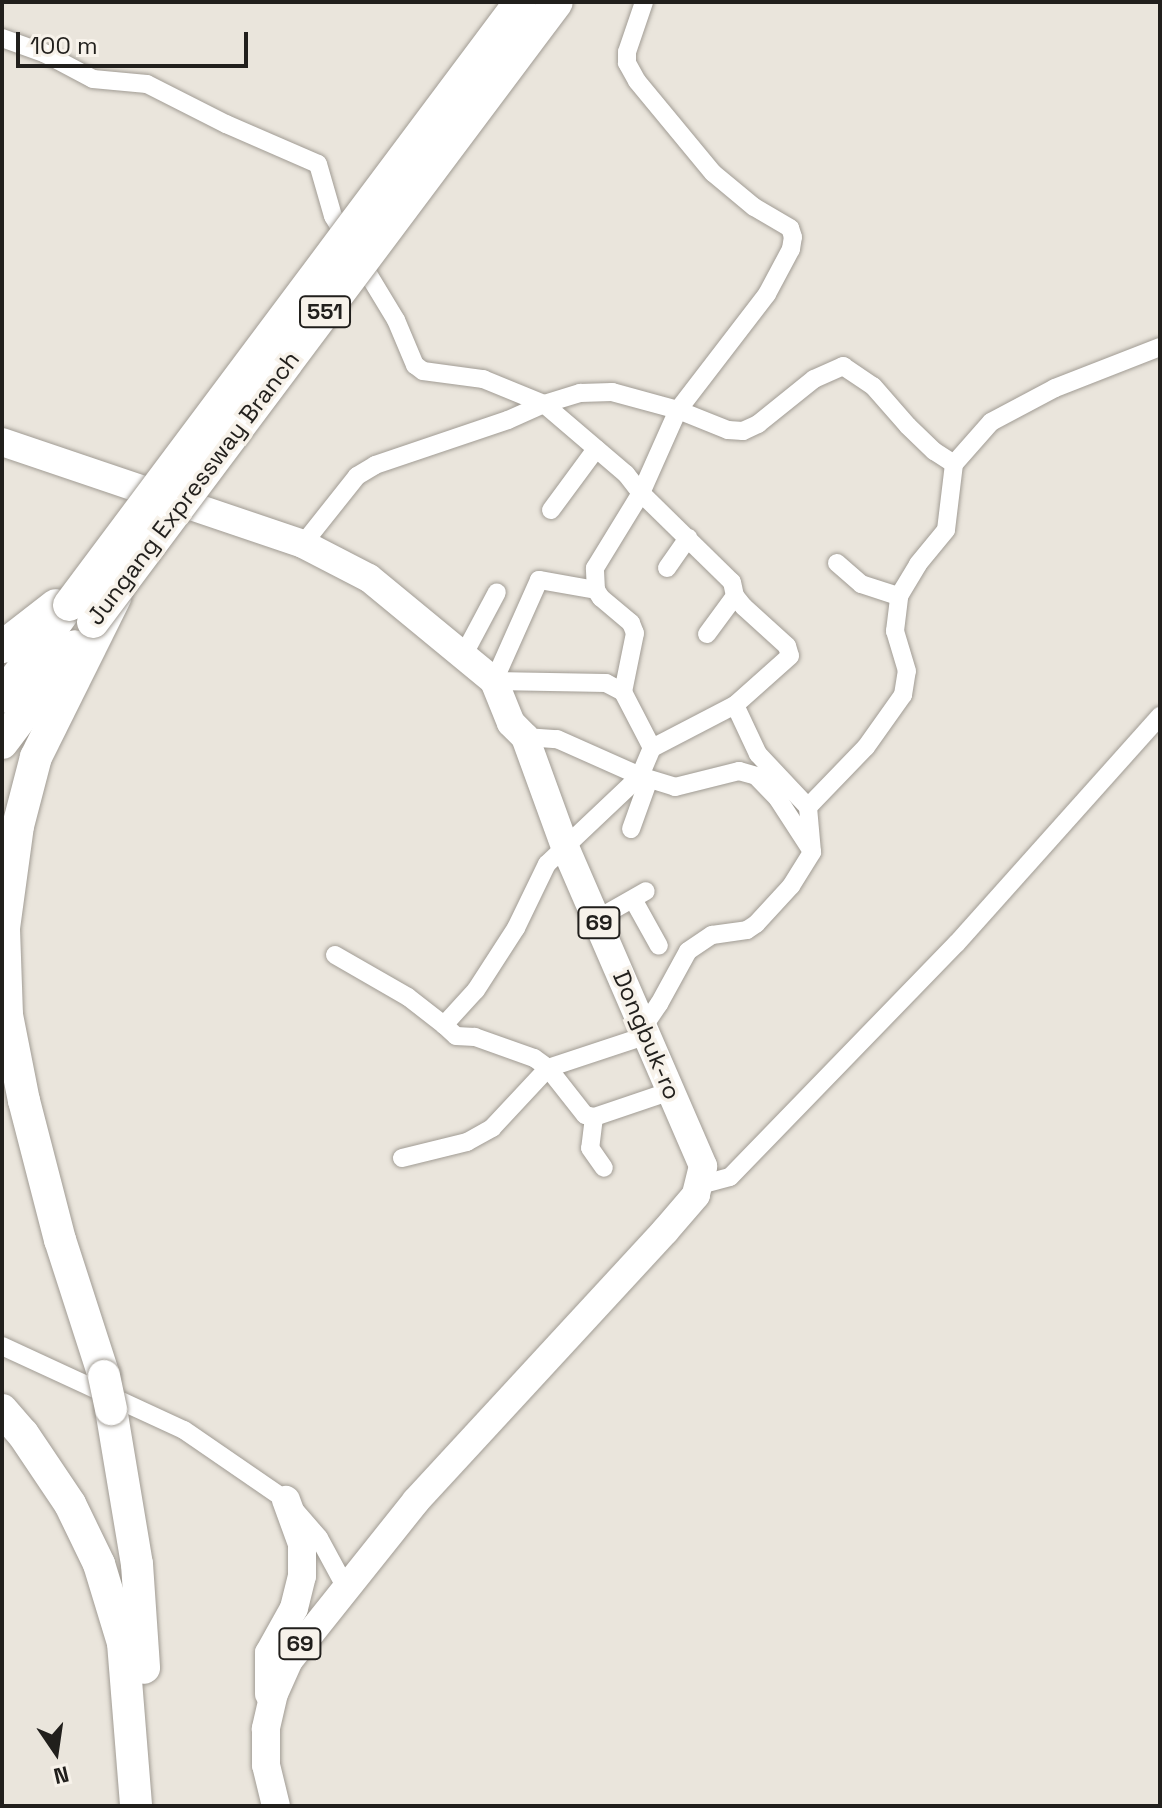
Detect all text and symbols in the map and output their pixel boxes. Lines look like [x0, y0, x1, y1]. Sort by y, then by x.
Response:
scale bar [20, 16, 252, 66]
text: 100 m [30, 30, 98, 61]
road number: 551 [299, 294, 351, 330]
street label: Jungang Expressway Branch [81, 346, 305, 630]
road number: 69 [577, 905, 621, 941]
street label: Dongbuk-ro [607, 966, 687, 1104]
road number: 69 [278, 1626, 322, 1662]
north arrow [16, 1712, 96, 1792]
text: N [51, 1760, 72, 1791]

